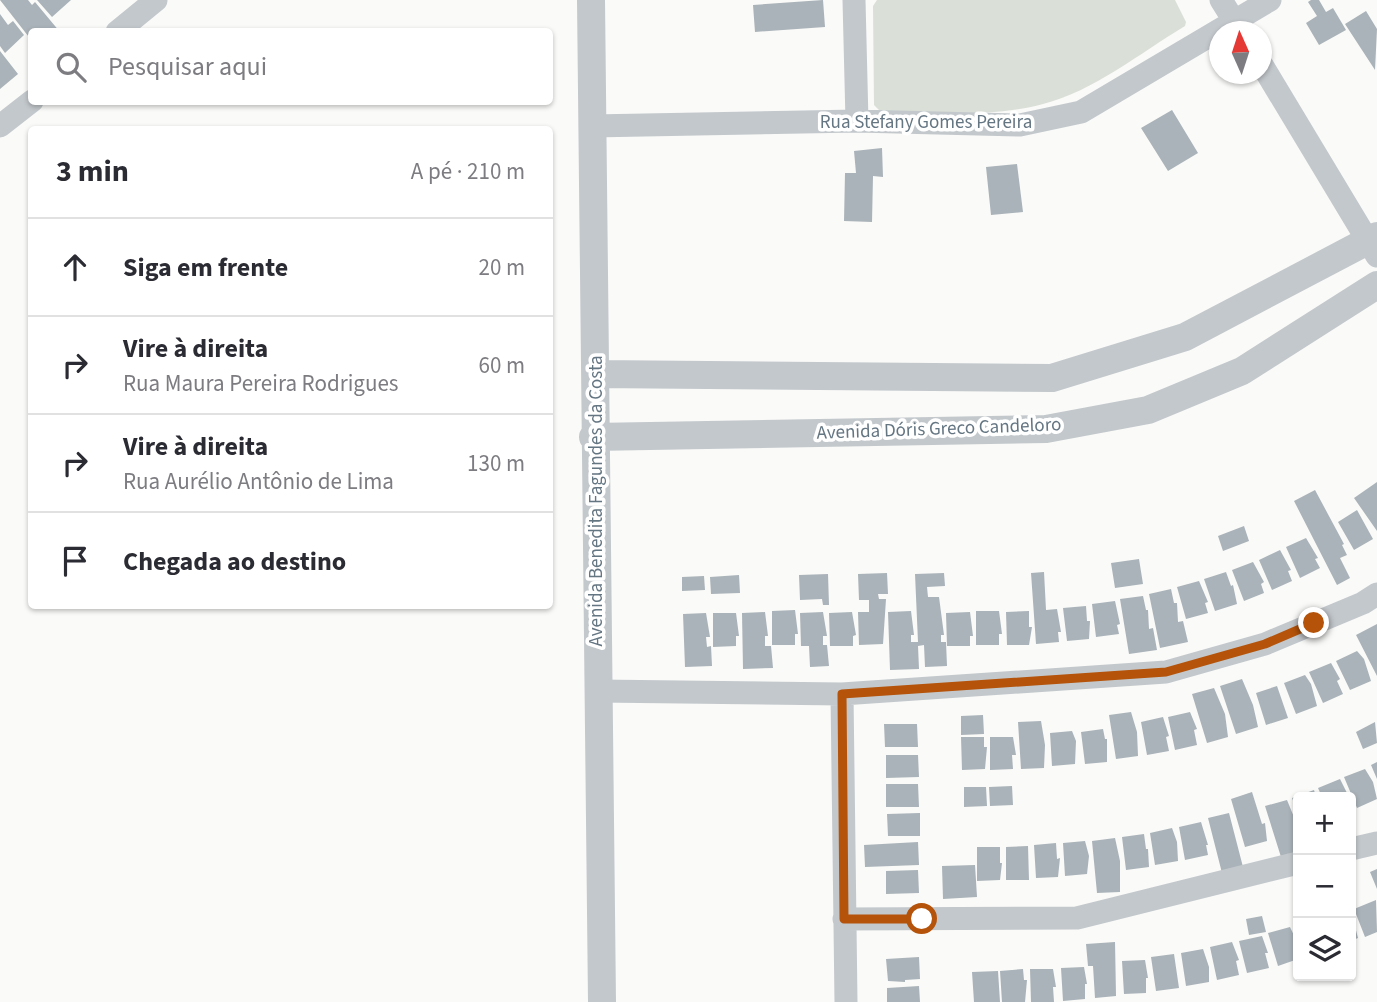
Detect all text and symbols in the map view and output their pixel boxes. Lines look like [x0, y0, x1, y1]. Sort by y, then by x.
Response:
north arrow [1209, 21, 1272, 84]
search box [28, 28, 553, 105]
icon: search [52, 48, 90, 86]
text: Pesquisar aqui [108, 48, 267, 85]
street label: Rua Stefany Gomes Pereira [820, 109, 1032, 136]
text: 3 min [56, 150, 129, 193]
text: A pé · 210 m [411, 155, 525, 188]
icon: ahead [56, 248, 94, 286]
text: Siga em frente [123, 249, 288, 286]
text: 20 m [478, 251, 525, 284]
text: Vire à direita [123, 330, 268, 367]
icon: right [56, 346, 94, 384]
text: 60 m [478, 349, 525, 382]
street label: Avenida Benedita Fagundes da Costa [583, 356, 610, 646]
text: Rua Maura Pereira Rodrigues [123, 367, 398, 400]
street label: Avenida Dóris Greco Candeloro [816, 411, 1062, 447]
text: Vire à direita [123, 428, 268, 465]
icon: right [56, 444, 94, 482]
text: 130 m [467, 447, 525, 480]
text: Rua Aurélio Antônio de Lima [123, 465, 394, 498]
icon: arrive [56, 542, 94, 580]
text: Chegada ao destino [123, 543, 346, 580]
route end [1298, 607, 1329, 638]
map controls [1293, 792, 1356, 981]
button: + [1293, 792, 1356, 855]
button: − [1293, 855, 1356, 918]
route start [906, 903, 937, 934]
button: layers [1293, 918, 1356, 981]

